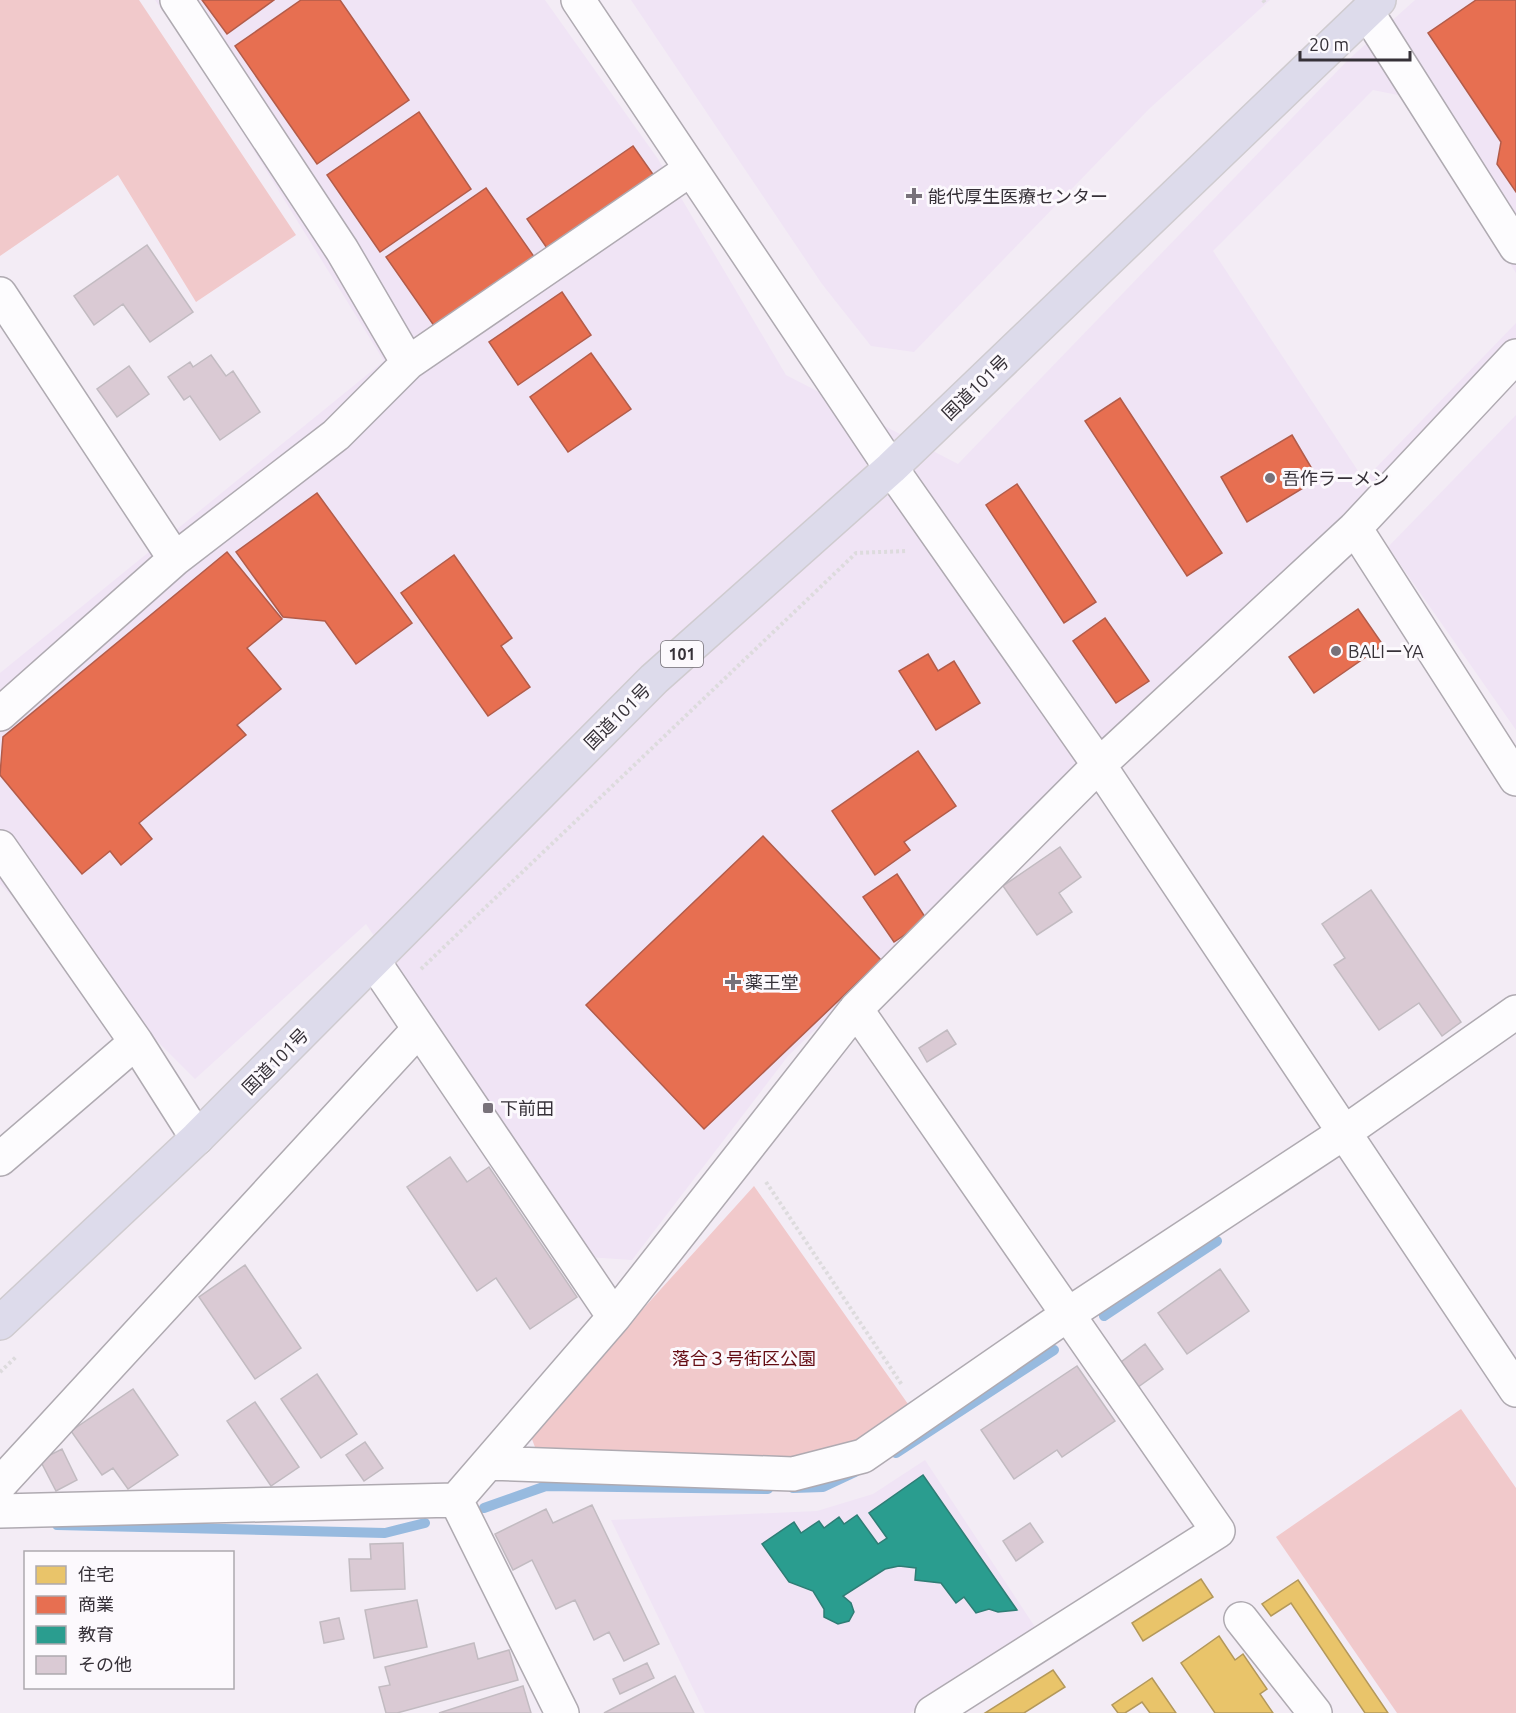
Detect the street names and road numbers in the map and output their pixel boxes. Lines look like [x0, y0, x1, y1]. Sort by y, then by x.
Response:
street label: 国道101号 [938, 350, 1012, 424]
road number: 101 [661, 641, 703, 667]
street label: 国道101号 [580, 679, 654, 753]
street label: 国道101号 [238, 1024, 312, 1098]

